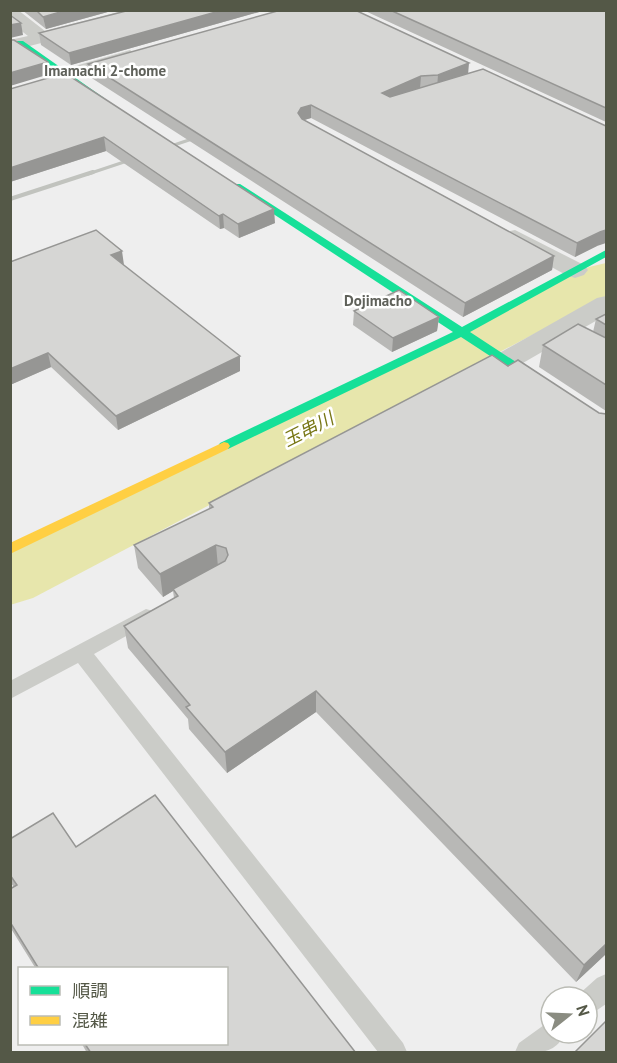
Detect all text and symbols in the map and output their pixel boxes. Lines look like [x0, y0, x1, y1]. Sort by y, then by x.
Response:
district label: Imamachi 2-chome [44, 61, 166, 80]
district label: Dojimacho [344, 291, 412, 310]
water label: 玉串川 [279, 406, 339, 452]
legend [18, 967, 228, 1045]
text: 順調 [72, 979, 108, 1002]
north arrow [539, 985, 599, 1045]
text: N [572, 1002, 594, 1018]
text: 混雑 [72, 1009, 108, 1032]

